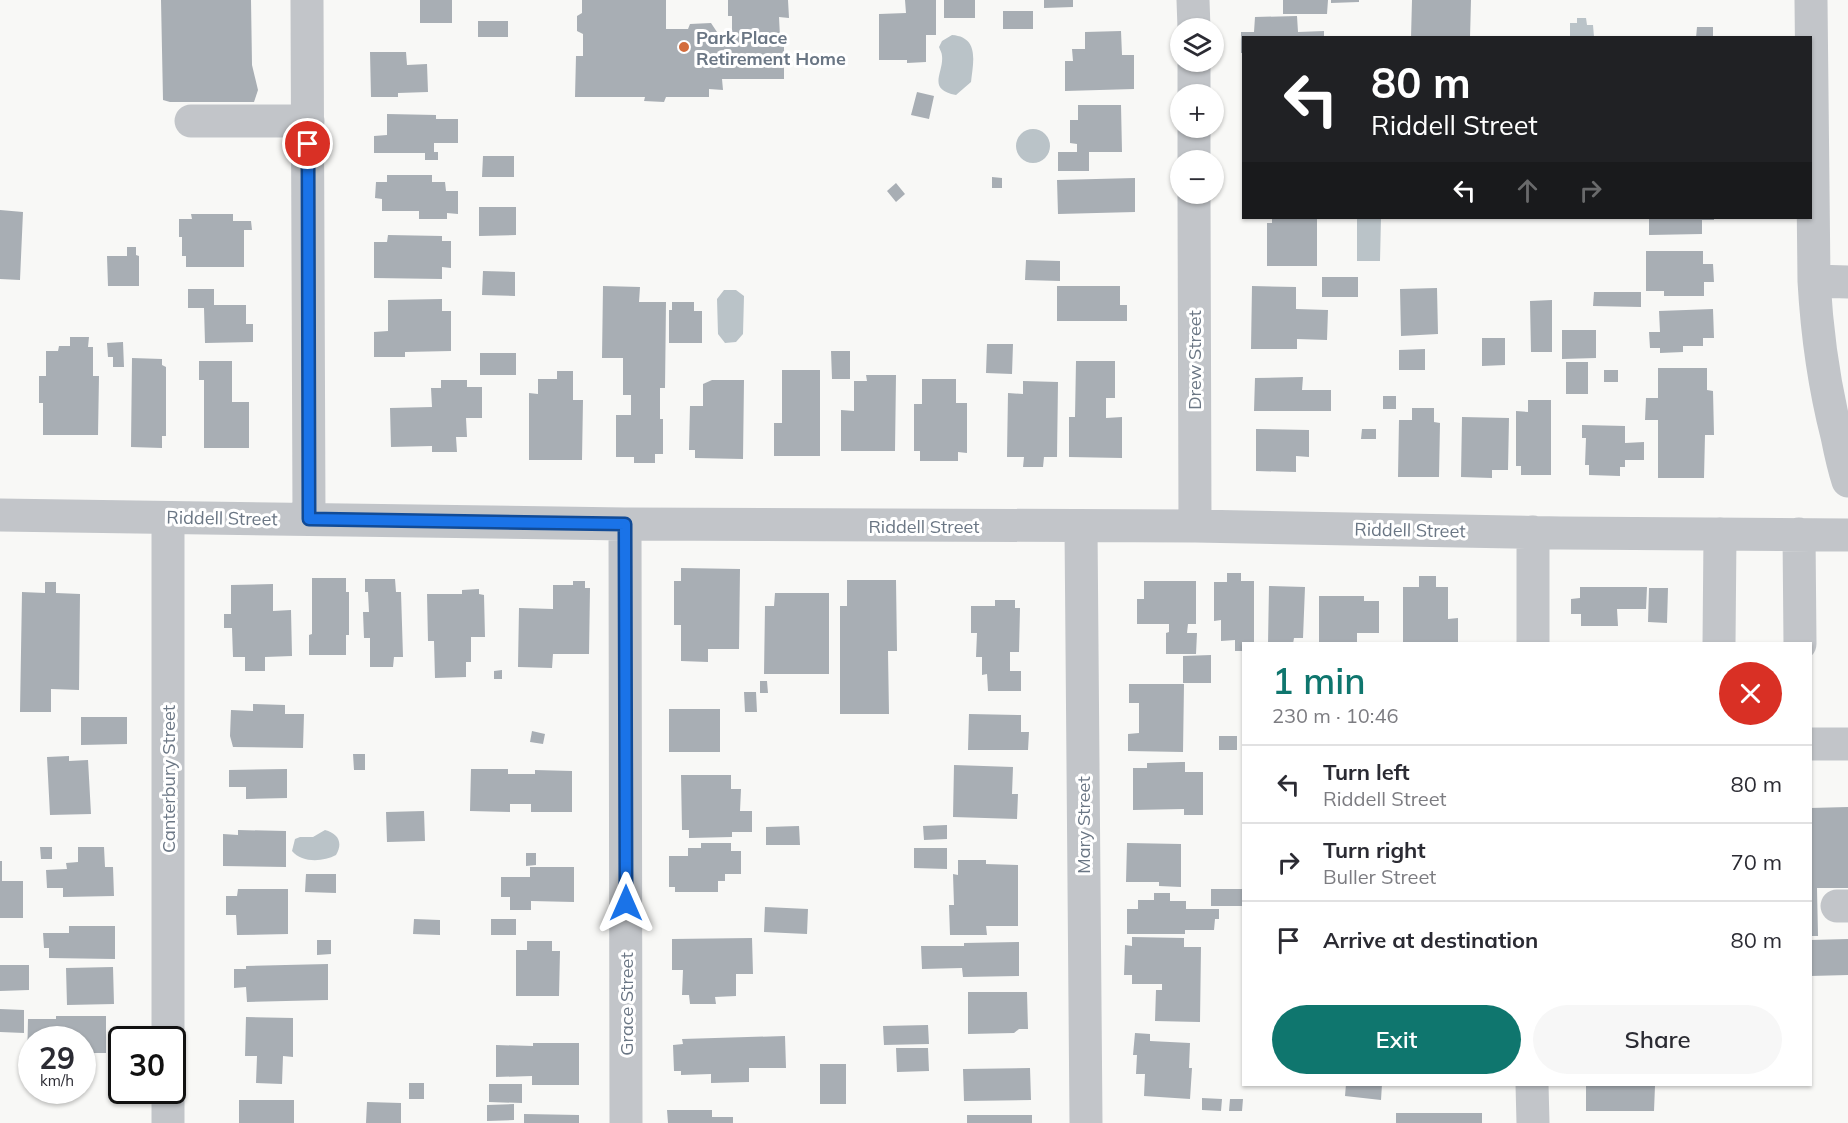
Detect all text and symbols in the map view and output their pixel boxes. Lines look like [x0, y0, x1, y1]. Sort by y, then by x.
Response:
map controls [1170, 18, 1224, 204]
button: layers [1170, 18, 1224, 72]
place label: Park Place Retirement Home [696, 26, 846, 70]
marker: Park Place Retirement Home [677, 40, 691, 54]
text: 80 m [1371, 56, 1471, 109]
icon: left [1272, 60, 1350, 138]
button: + [1170, 84, 1224, 138]
text: Riddell Street [1371, 108, 1538, 142]
pin [282, 118, 333, 169]
icon: arrive [291, 127, 324, 160]
button: − [1170, 150, 1224, 204]
icon: left [1448, 174, 1481, 207]
icon: ahead [1511, 174, 1544, 207]
icon: right [1574, 174, 1607, 207]
street label: Drew Street [1183, 310, 1206, 410]
street label: Riddell Street [166, 506, 278, 530]
street label: Riddell Street [868, 515, 980, 538]
street label: Riddell Street [1354, 518, 1466, 542]
text: 1 min [1272, 658, 1366, 703]
button: close [1719, 662, 1782, 725]
text: 230 m · 10:46 [1272, 703, 1398, 728]
street label: Canterbury Street [157, 705, 180, 853]
text: Turn left [1323, 758, 1410, 786]
icon: left [1272, 768, 1305, 801]
text: 80 m [1731, 770, 1782, 798]
street label: Mary Street [1072, 776, 1095, 874]
text: Riddell Street [1323, 786, 1447, 811]
text: Turn right [1323, 836, 1426, 864]
icon: right [1272, 846, 1305, 879]
text: 70 m [1731, 848, 1782, 876]
text: Buller Street [1323, 864, 1436, 889]
position arrow [594, 871, 658, 935]
icon: arrive [1272, 924, 1305, 957]
text: Arrive at destination [1323, 926, 1538, 954]
text: 80 m [1731, 926, 1782, 954]
street label: Grace Street [615, 952, 638, 1056]
button: Exit [1272, 1005, 1521, 1074]
button: Share [1533, 1005, 1782, 1074]
speed limit sign: 30 [108, 1026, 186, 1104]
text: 29 [39, 1039, 75, 1077]
text: km/h [40, 1071, 74, 1090]

